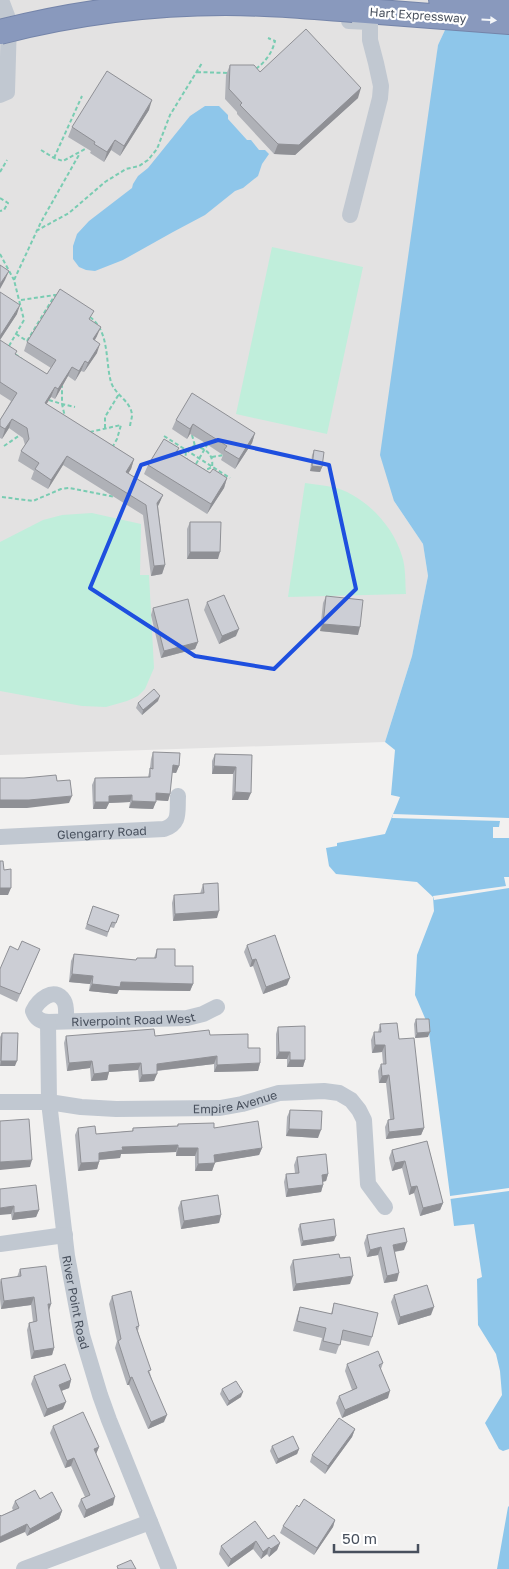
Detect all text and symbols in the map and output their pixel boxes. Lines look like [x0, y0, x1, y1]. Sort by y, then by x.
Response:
street label: Hart Expressway [369, 4, 467, 26]
one-way arrow [481, 17, 497, 25]
street label: Glengarry Road [57, 822, 147, 842]
street label: Riverpoint Road West [71, 1009, 197, 1029]
street label: Empire Avenue [193, 1087, 279, 1116]
street label: River Point Road [60, 1254, 93, 1351]
scale bar [334, 1522, 418, 1554]
text: 50 m [342, 1529, 377, 1547]

